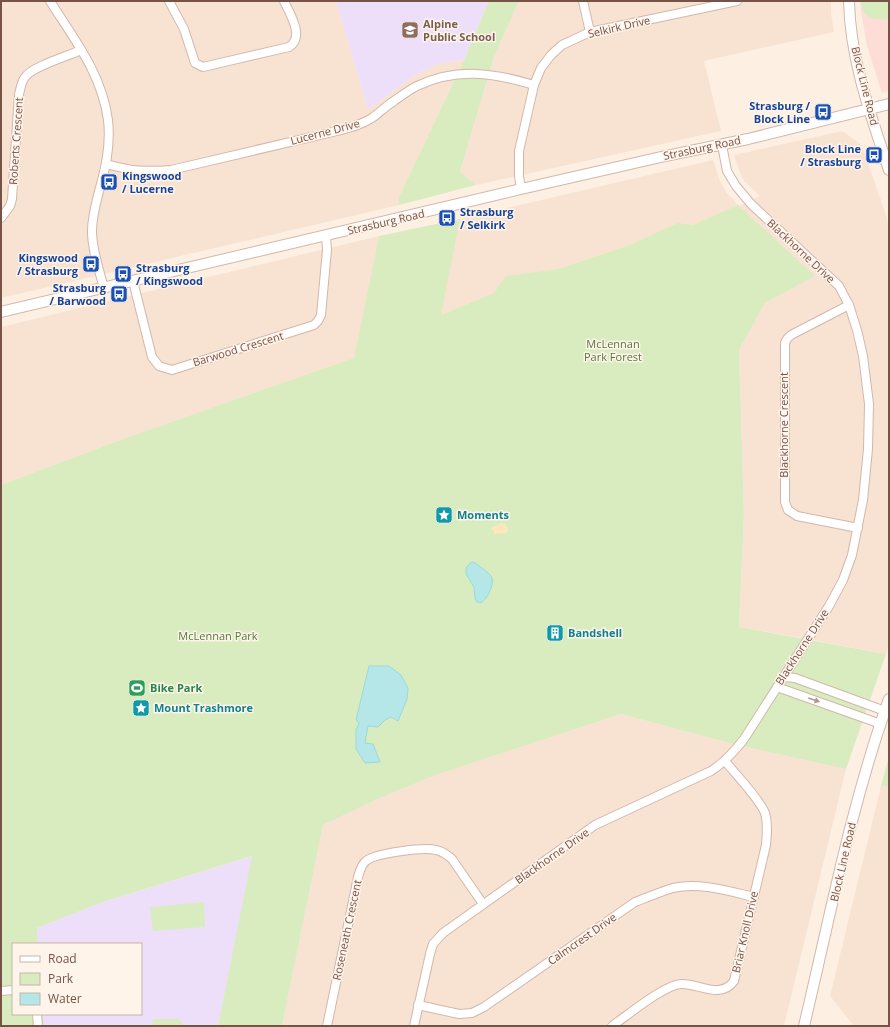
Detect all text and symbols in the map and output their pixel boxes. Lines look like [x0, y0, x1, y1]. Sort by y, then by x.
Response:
street label: Selkirk Drive [586, 12, 652, 41]
place label: Alpine Public School [423, 16, 495, 44]
school or university icon: Alpine Public School [400, 20, 420, 40]
street label: Block Line Road [848, 45, 883, 127]
street label: Roberts Crescent [5, 97, 26, 185]
place label: Strasburg / Block Line [749, 98, 810, 126]
bus stop icon: Strasburg / Block Line [813, 102, 833, 122]
street label: Lucerne Drive [289, 115, 361, 148]
street label: Strasburg Road [662, 132, 742, 163]
place label: Block Line / Strasburg [800, 141, 862, 169]
bus stop icon: Block Line / Strasburg [864, 145, 884, 165]
place label: Kingswood / Lucerne [122, 168, 182, 196]
bus stop icon: Kingswood / Lucerne [99, 172, 119, 192]
place label: Strasburg / Selkirk [460, 204, 514, 232]
street label: Strasburg Road [346, 205, 426, 238]
bus stop icon: Strasburg / Selkirk [437, 208, 457, 228]
street label: Blackhorne Drive [764, 215, 838, 286]
place label: Kingswood / Strasburg [17, 250, 79, 278]
bus stop icon: Kingswood / Strasburg [81, 254, 101, 274]
place label: Strasburg / Kingswood [136, 260, 203, 288]
bus stop icon: Strasburg / Kingswood [113, 264, 133, 284]
place label: Strasburg / Barwood [50, 280, 107, 308]
bus stop icon: Strasburg / Barwood [109, 284, 129, 304]
street label: Barwood Crescent [191, 328, 285, 369]
park label: McLennan Park Forest [584, 336, 642, 364]
street label: Blackhorne Crescent [776, 372, 791, 478]
place icon: Moments [434, 505, 454, 525]
place label: Moments [457, 507, 509, 522]
street label: Blackhorne Drive [771, 606, 832, 688]
building icon: Bandshell [545, 623, 565, 643]
place label: Bandshell [568, 625, 622, 640]
park label: McLennan Park [178, 628, 258, 643]
sports icon: Bike Park [127, 678, 147, 698]
place label: Bike Park [150, 680, 202, 695]
one-way arrow [808, 697, 820, 703]
place icon: Mount Trashmore [131, 698, 151, 718]
place label: Mount Trashmore [154, 700, 254, 715]
street label: Block Line Road [826, 821, 859, 903]
street label: Blackhorne Drive [512, 824, 592, 887]
street label: Roseneath Crescent [329, 878, 365, 982]
street label: Briar Knoll Drive [728, 890, 761, 974]
street label: Calmcrest Drive [544, 909, 619, 968]
legend [12, 943, 142, 1015]
text: Road [48, 950, 77, 967]
text: Park [48, 970, 74, 987]
text: Water [48, 990, 82, 1007]

